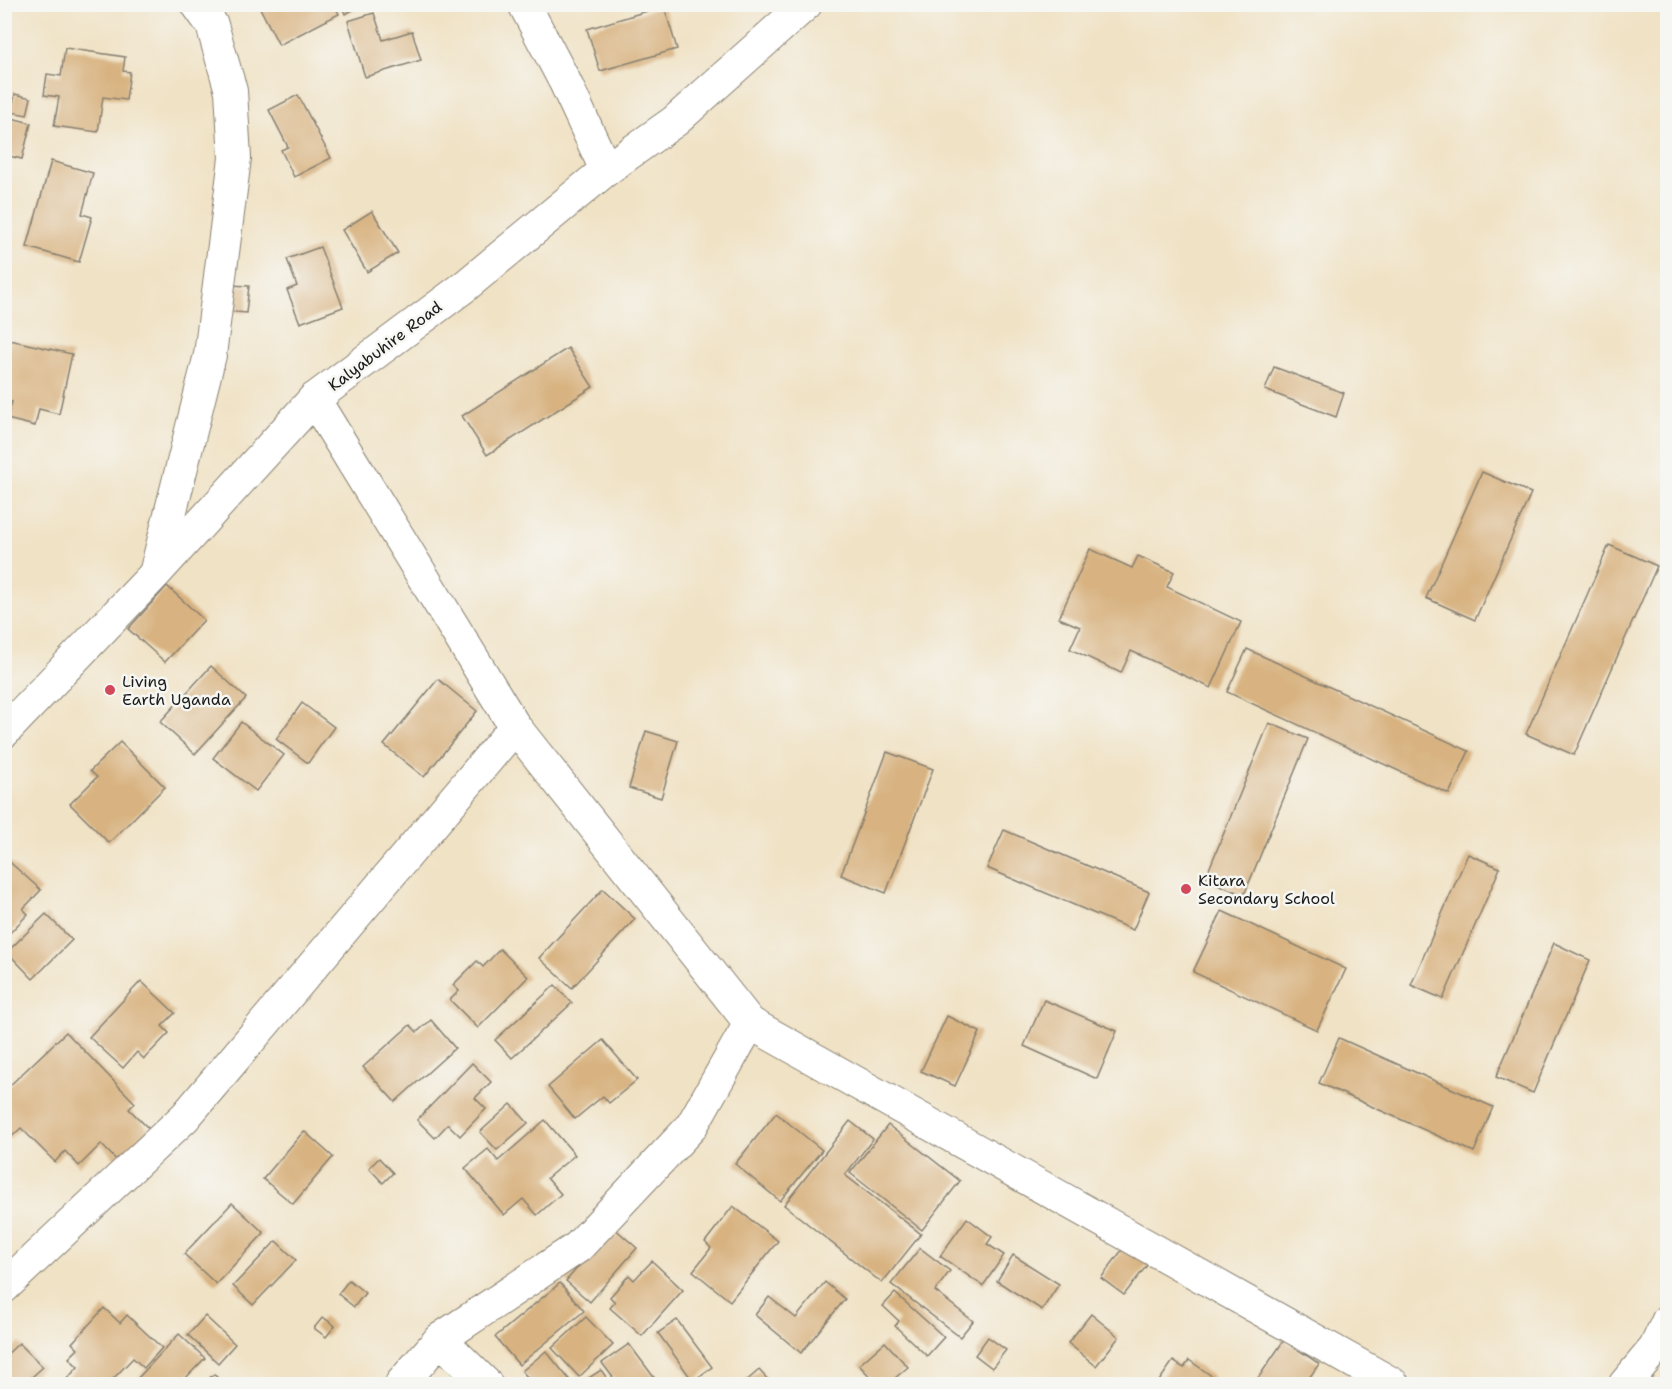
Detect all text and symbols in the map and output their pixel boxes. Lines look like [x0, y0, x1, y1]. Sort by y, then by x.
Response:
street label: Kalyabuhire Road [324, 296, 446, 396]
place label: Living Earth Uganda [122, 671, 231, 710]
marker: Living Earth Uganda [103, 683, 117, 697]
place label: Kitara Secondary School [1198, 870, 1335, 909]
marker: Kitara Secondary School [1179, 882, 1193, 896]

